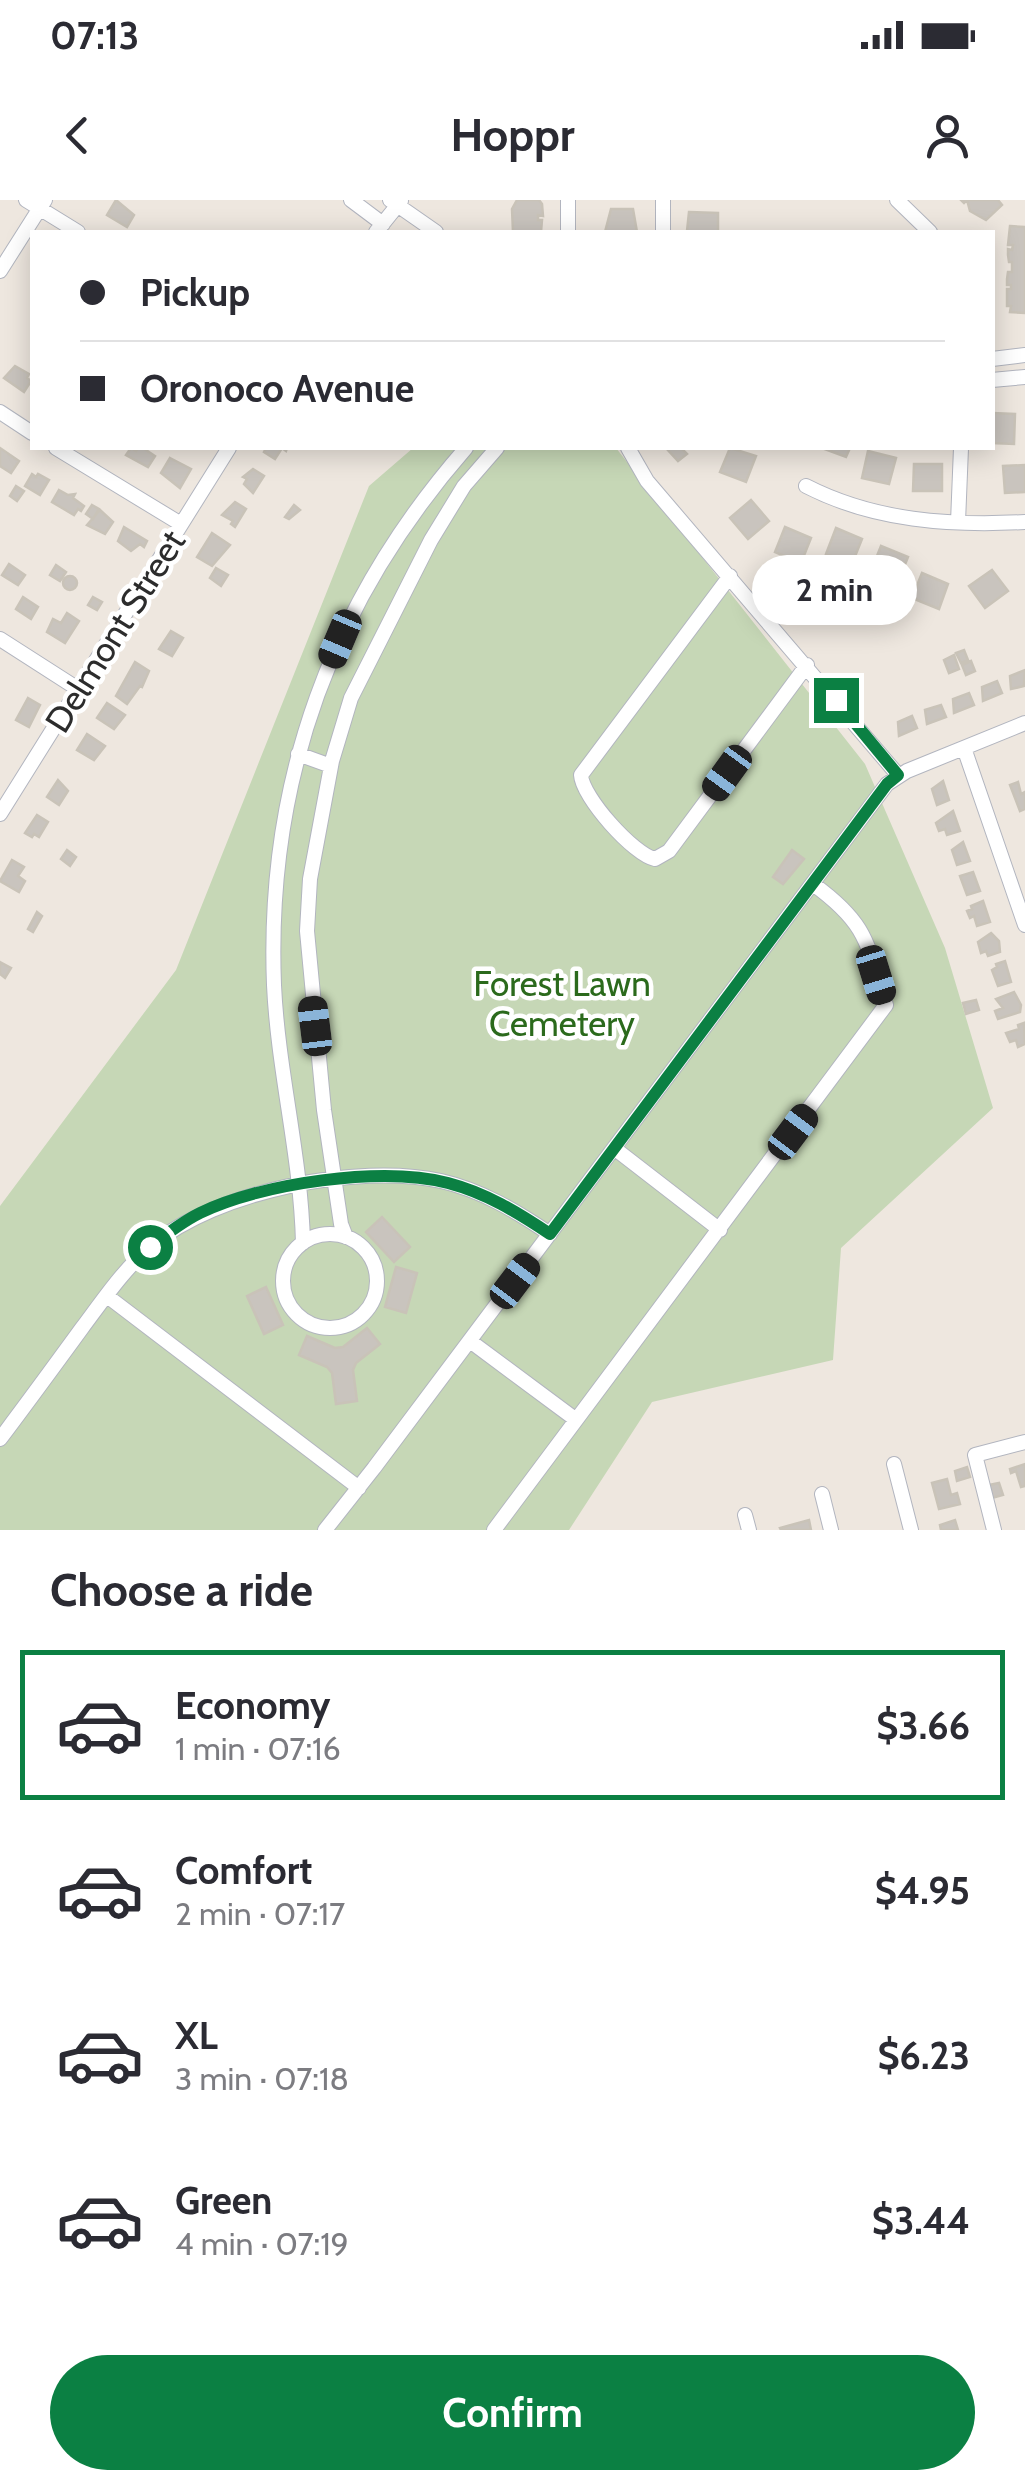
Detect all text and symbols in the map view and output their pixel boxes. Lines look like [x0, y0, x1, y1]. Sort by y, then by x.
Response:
text: 07:13 [50, 12, 139, 59]
icon: back [50, 108, 105, 163]
text: Hoppr [450, 108, 575, 162]
icon: person [920, 108, 975, 163]
text: Pickup [140, 269, 250, 316]
text: Oronoco Avenue [140, 365, 414, 412]
street label: Delmont Street [36, 522, 194, 740]
callout: 2 min [754, 555, 918, 625]
text: 2 min [796, 570, 873, 609]
car [314, 606, 366, 672]
route end [814, 678, 859, 723]
car [697, 740, 757, 806]
car [853, 942, 899, 1008]
park label: Forest Lawn Cemetery [473, 962, 651, 1045]
car [296, 994, 334, 1058]
car [763, 1099, 823, 1165]
route start [128, 1225, 173, 1270]
car [485, 1248, 545, 1314]
text: Choose a ride [50, 1563, 313, 1617]
icon: car [55, 1680, 145, 1770]
text: Economy [175, 1682, 330, 1729]
text: $3.66 [876, 1702, 970, 1749]
text: 1 min · 07:16 [175, 1729, 341, 1768]
icon: car [55, 1845, 145, 1935]
text: Comfort [175, 1847, 312, 1894]
text: $4.95 [875, 1867, 970, 1914]
text: 2 min · 07:17 [175, 1894, 345, 1933]
icon: car [55, 2010, 145, 2100]
text: XL [175, 2012, 218, 2059]
text: $6.23 [878, 2032, 970, 2079]
text: 3 min · 07:18 [175, 2059, 349, 2098]
icon: car [55, 2175, 145, 2265]
text: Green [175, 2177, 272, 2224]
text: $3.44 [872, 2197, 970, 2244]
text: 4 min · 07:19 [175, 2224, 349, 2263]
button: Confirm [50, 2355, 975, 2470]

